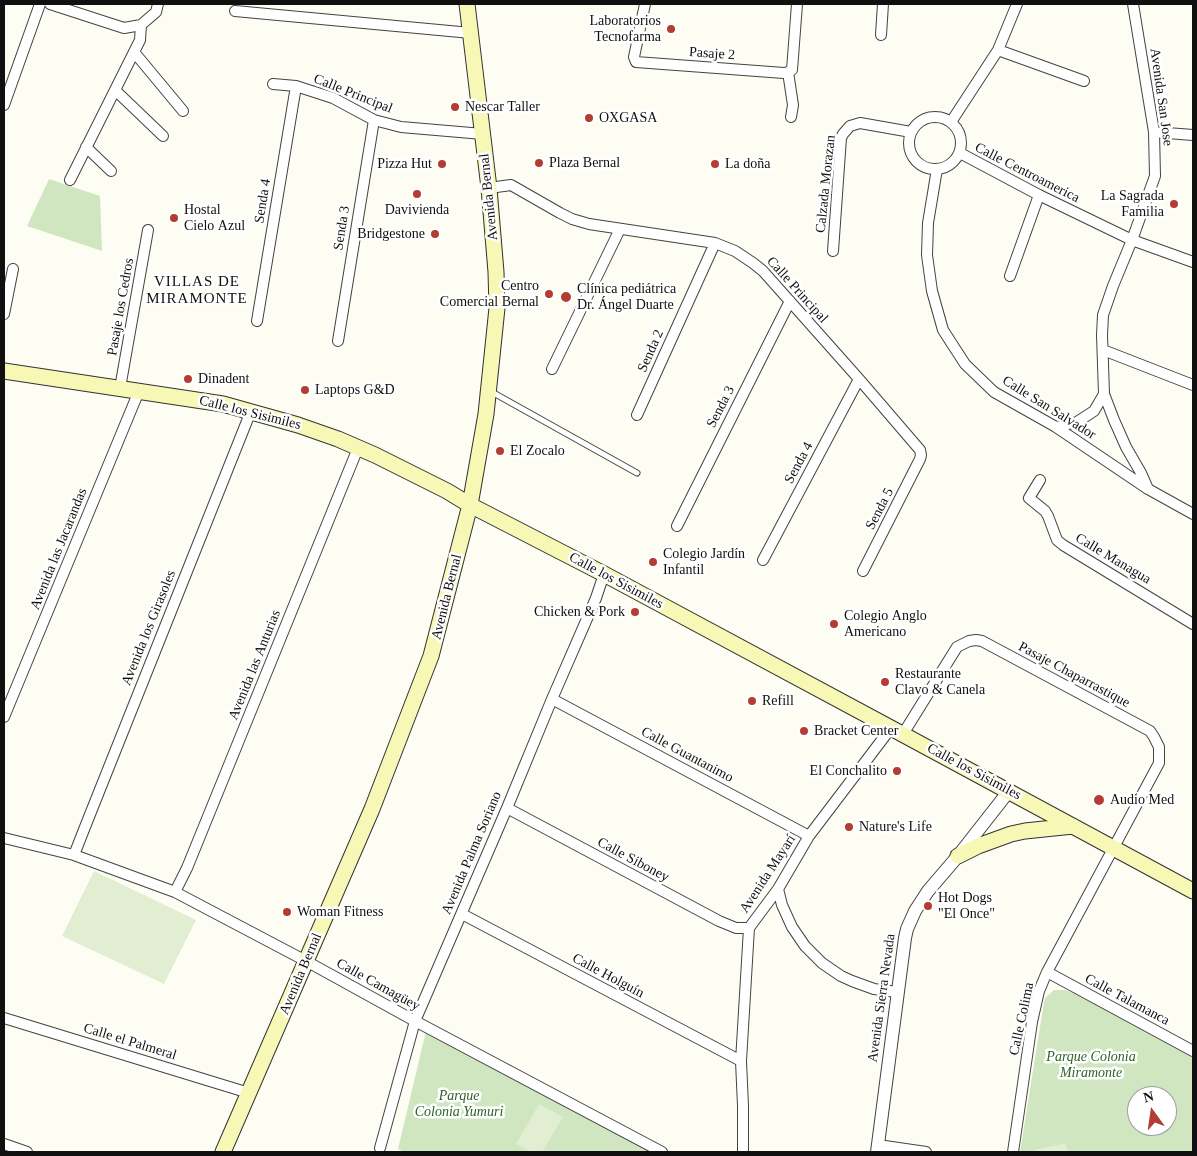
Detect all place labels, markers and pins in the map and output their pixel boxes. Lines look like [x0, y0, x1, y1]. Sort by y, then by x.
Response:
place label: Laboratorios Tecnofarma [589, 13, 661, 46]
marker: Laboratorios Tecnofarma [665, 23, 677, 35]
place label: Nescar Taller [465, 99, 540, 115]
marker: Nescar Taller [449, 101, 461, 113]
place label: OXGASA [599, 110, 657, 126]
marker: OXGASA [583, 112, 595, 124]
place label: Plaza Bernal [549, 155, 620, 171]
place label: Pizza Hut [377, 156, 432, 172]
place label: La doña [725, 156, 770, 172]
marker: Plaza Bernal [533, 157, 545, 169]
marker: Pizza Hut [436, 158, 448, 170]
marker: La doña [709, 158, 721, 170]
marker: Davivienda [411, 188, 423, 200]
place label: La Sagrada Familia [1101, 188, 1164, 220]
marker: La Sagrada Familia [1168, 198, 1180, 210]
place label: Hostal Cielo Azul [184, 202, 245, 234]
place label: Davivienda [385, 202, 449, 218]
marker: Hostal Cielo Azul [168, 212, 180, 224]
place label: Bridgestone [357, 226, 425, 242]
marker: Bridgestone [429, 228, 441, 240]
place label: Centro Comercial Bernal [440, 278, 539, 310]
place label: Clínica pediátrica Dr. Ángel Duarte [577, 281, 676, 314]
marker: Centro Comercial Bernal [543, 288, 555, 300]
marker: Clínica pediátrica Dr. Ángel Duarte [559, 290, 573, 304]
place label: Dinadent [198, 371, 249, 387]
marker: Dinadent [182, 373, 194, 385]
place label: Laptops G&D [315, 382, 395, 398]
marker: Laptops G&D [299, 384, 311, 396]
place label: El Zocalo [510, 443, 565, 459]
marker: El Zocalo [494, 445, 506, 457]
place label: Colegio Jardín Infantil [663, 546, 745, 578]
marker: Colegio Jardín Infantil [647, 556, 659, 568]
place label: Chicken & Pork [534, 604, 625, 620]
marker: Chicken & Pork [629, 606, 641, 618]
place label: Colegio Anglo Americano [844, 608, 927, 640]
marker: Colegio Anglo Americano [828, 618, 840, 630]
place label: Restaurante Clavo & Canela [895, 666, 985, 699]
marker: Restaurante Clavo & Canela [879, 676, 891, 688]
place label: Refill [762, 693, 794, 709]
marker: Refill [746, 695, 758, 707]
place label: Bracket Center [814, 723, 898, 739]
marker: Bracket Center [798, 725, 810, 737]
place label: El Conchalito [810, 763, 887, 779]
marker: El Conchalito [891, 765, 903, 777]
place label: Audio Med [1110, 792, 1174, 808]
marker: Audio Med [1092, 793, 1106, 807]
place label: Nature's Life [859, 819, 932, 835]
marker: Nature's Life [843, 821, 855, 833]
place label: Hot Dogs "El Once" [938, 890, 995, 922]
marker: Hot Dogs "El Once" [922, 900, 934, 912]
place label: Woman Fitness [297, 904, 383, 920]
marker: Woman Fitness [281, 906, 293, 918]

